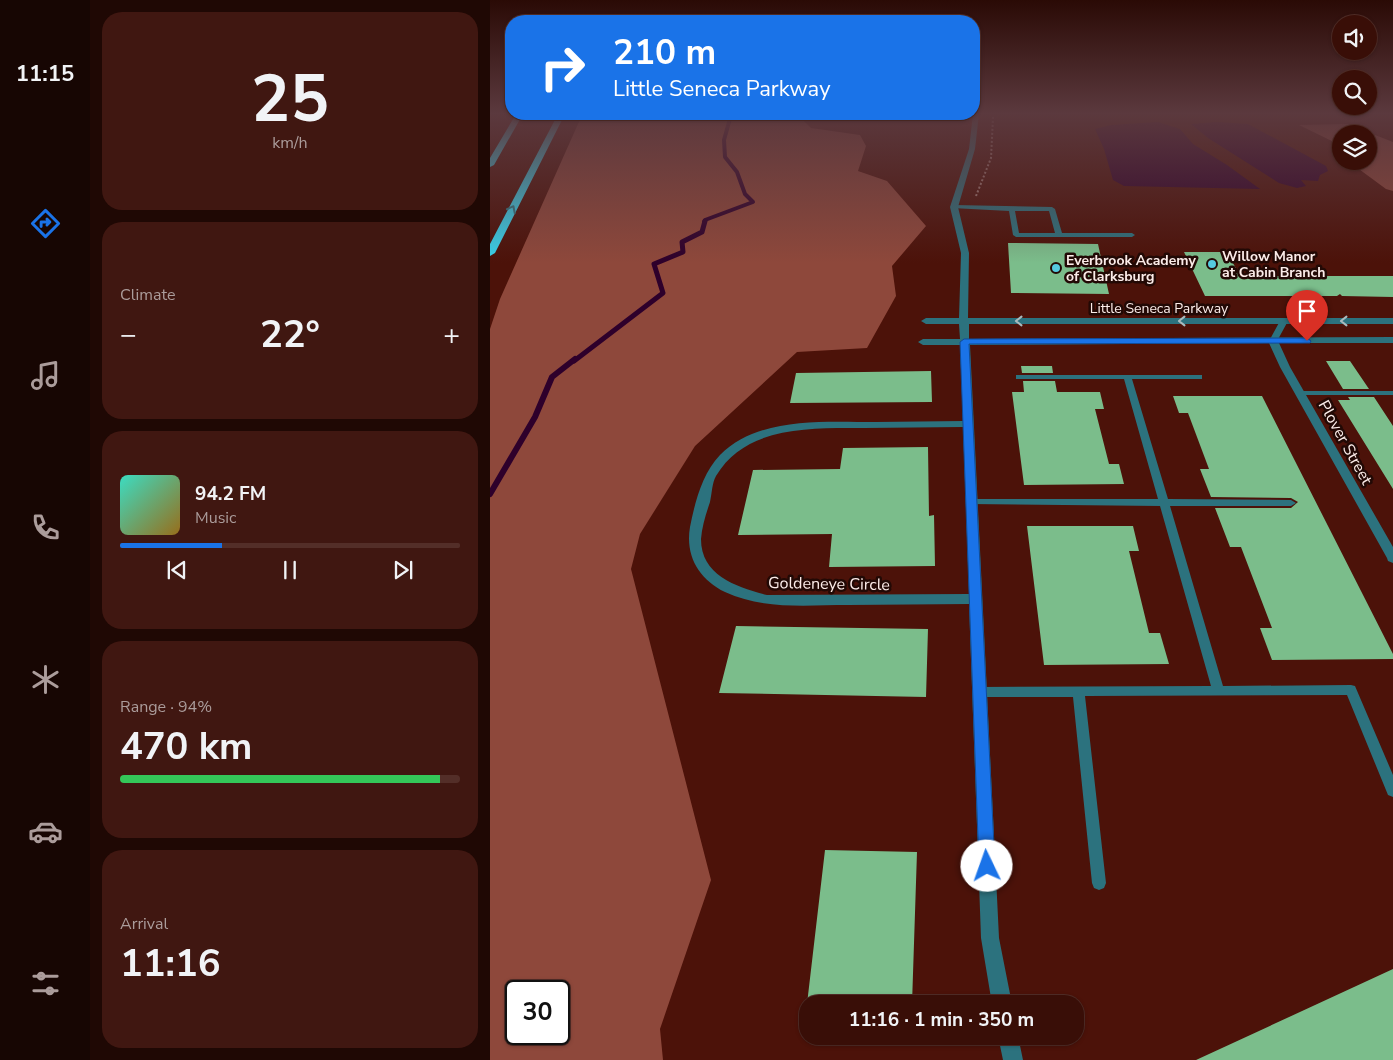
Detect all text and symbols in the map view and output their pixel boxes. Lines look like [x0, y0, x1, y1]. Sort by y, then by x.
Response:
map controls [1332, 15, 1377, 170]
button: sound [1332, 15, 1377, 60]
text: 210 m [613, 29, 716, 76]
icon: right [530, 35, 595, 100]
text: 25 [251, 55, 329, 144]
text: 11:15 [16, 59, 74, 89]
button: search [1332, 70, 1377, 115]
text: Little Seneca Parkway [613, 74, 830, 104]
button: layers [1332, 125, 1377, 170]
text: km/h [272, 132, 308, 154]
icon: directions [28, 206, 63, 241]
one-way arrow [506, 206, 516, 215]
place label: Willow Manor at Cabin Branch [1222, 247, 1325, 282]
place label: Everbrook Academy of Clarksburg [1066, 251, 1197, 286]
marker: Willow Manor at Cabin Branch [1206, 258, 1218, 270]
marker: Everbrook Academy of Clarksburg [1050, 262, 1062, 274]
text: Climate [120, 284, 175, 306]
pin [1286, 290, 1328, 341]
icon: arrive [1293, 297, 1321, 325]
street label: Little Seneca Parkway [1090, 299, 1229, 318]
text: 22° [260, 309, 320, 360]
text: − [120, 316, 137, 354]
text: + [443, 316, 460, 354]
one-way arrow [1015, 316, 1023, 326]
one-way arrow [1178, 316, 1186, 326]
one-way arrow [1340, 316, 1348, 326]
icon: music [28, 358, 63, 393]
street label: Plover Street [1313, 396, 1378, 489]
text: 94.2 FM [195, 481, 266, 507]
text: Music [195, 507, 236, 529]
icon: phone [28, 510, 63, 545]
icon: previous [163, 556, 191, 584]
icon: pause [276, 556, 304, 584]
icon: next [389, 556, 417, 584]
street label: Goldeneye Circle [768, 572, 890, 596]
icon: climate [28, 662, 63, 697]
text: Range · 94% [120, 696, 212, 718]
text: 470 km [120, 721, 252, 772]
icon: car [28, 814, 63, 849]
position arrow [960, 839, 1012, 891]
text: Arrival [120, 913, 168, 935]
text: 11:16 [120, 938, 221, 989]
icon: filters [28, 966, 63, 1001]
speed limit sign: 30 [505, 980, 570, 1045]
text: 11:16 · 1 min · 350 m [849, 1007, 1034, 1033]

